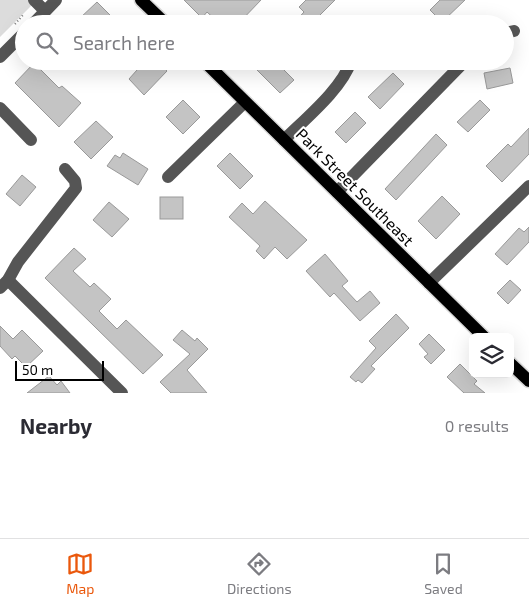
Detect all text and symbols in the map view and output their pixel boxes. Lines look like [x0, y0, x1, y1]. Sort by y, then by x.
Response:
search box [15, 15, 514, 70]
icon: search [33, 29, 61, 57]
text: Search here [73, 31, 175, 54]
street label: Park Street Southeast [293, 124, 418, 249]
map controls [469, 333, 514, 378]
button: layers [469, 333, 514, 378]
scale bar [15, 358, 104, 381]
text: 50 m [22, 361, 53, 378]
text: Nearby [20, 413, 92, 438]
text: 0 results [445, 416, 509, 435]
tab: Map [66, 550, 94, 597]
tab: Directions [227, 550, 292, 597]
tab: Saved [424, 550, 463, 597]

